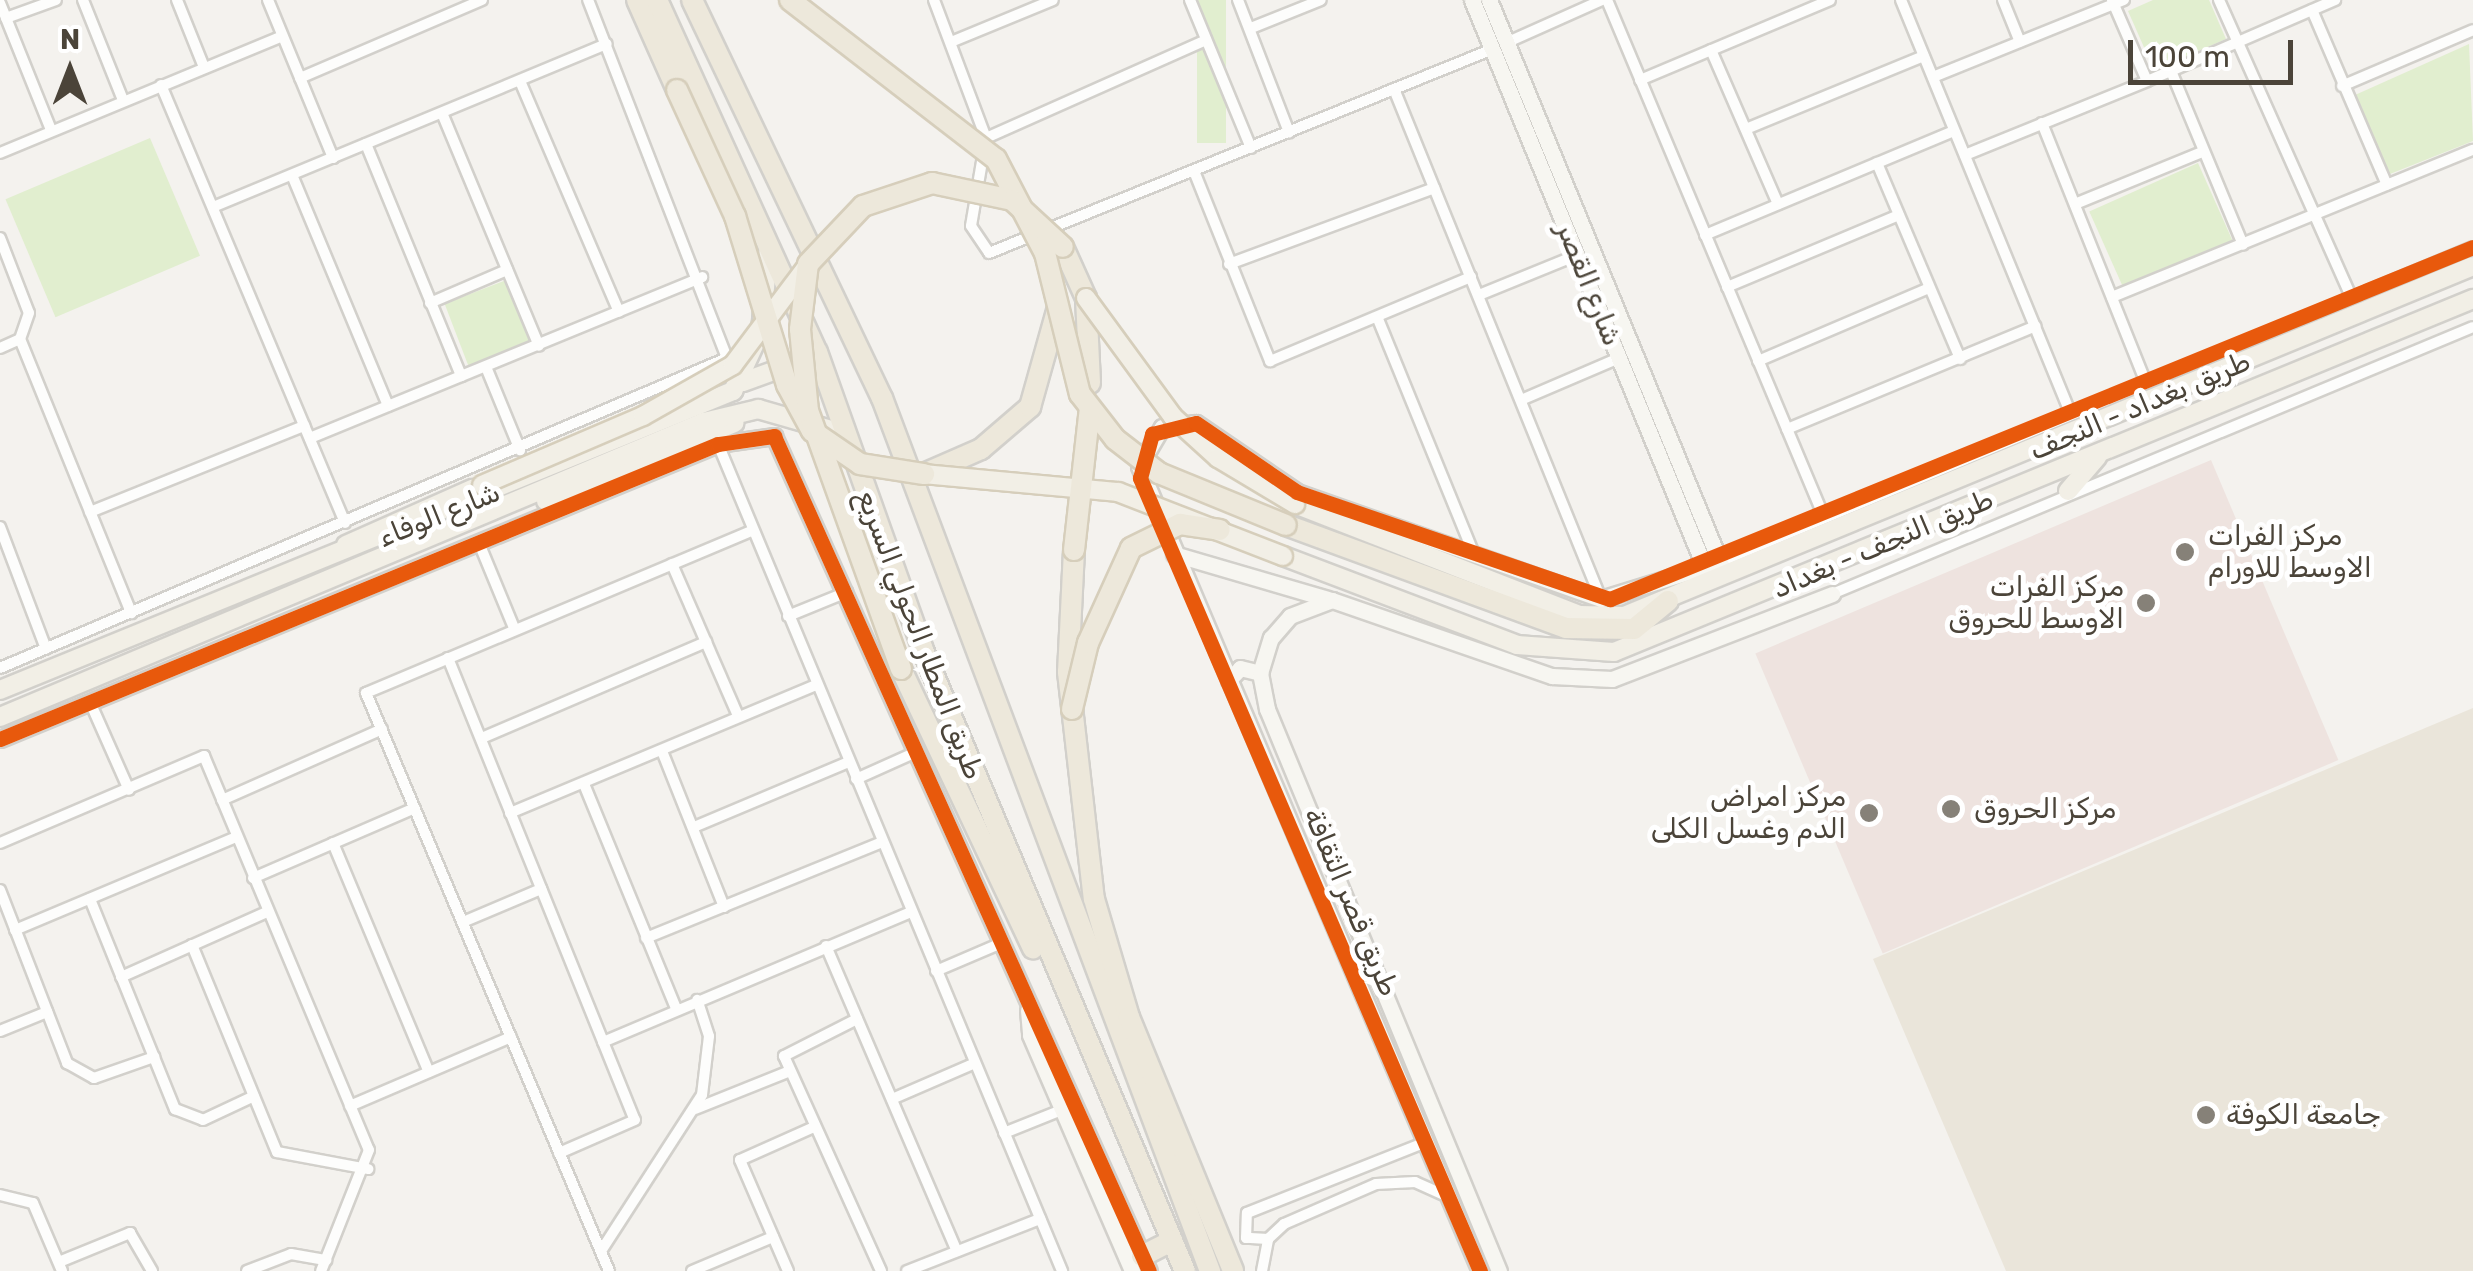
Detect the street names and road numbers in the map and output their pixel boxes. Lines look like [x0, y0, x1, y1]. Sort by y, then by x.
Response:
street label: شارع القصر [1549, 217, 1629, 351]
street label: طريق بغداد - النجف [2025, 344, 2255, 468]
street label: شارع الوفاء [373, 475, 505, 555]
street label: طريق النجف - بغداد [1768, 482, 1998, 606]
street label: طريق المطار الحولي السريع [849, 486, 991, 784]
street label: طريق قصر الثقافة [1296, 803, 1406, 1001]

